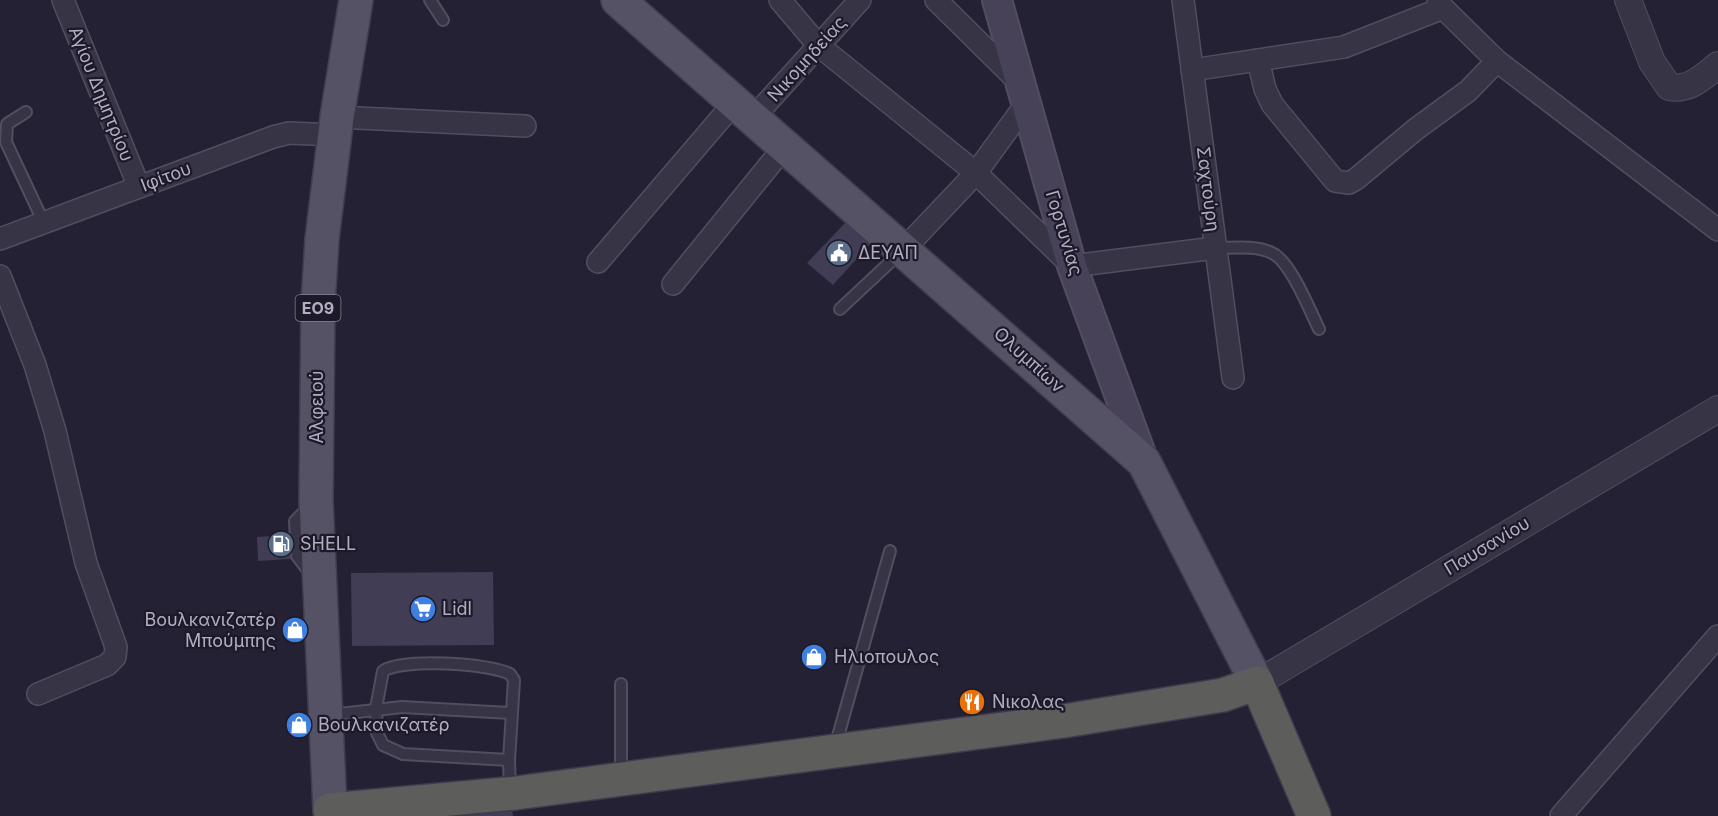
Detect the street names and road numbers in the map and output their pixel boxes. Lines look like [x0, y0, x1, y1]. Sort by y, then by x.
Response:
street label: Νικομηδείας [763, 12, 850, 106]
street label: Αγίου Δημητρίου [65, 23, 138, 164]
street label: Σαχτούρη [1193, 145, 1224, 233]
street label: Ιφίτου [138, 157, 194, 196]
street label: Γορτυνίας [1042, 188, 1087, 278]
road number: ΕΟ9 [296, 295, 340, 321]
street label: Ολυμπίων [990, 323, 1069, 397]
street label: Αλφειού [306, 370, 327, 444]
street label: Παυσανίου [1440, 512, 1533, 579]

